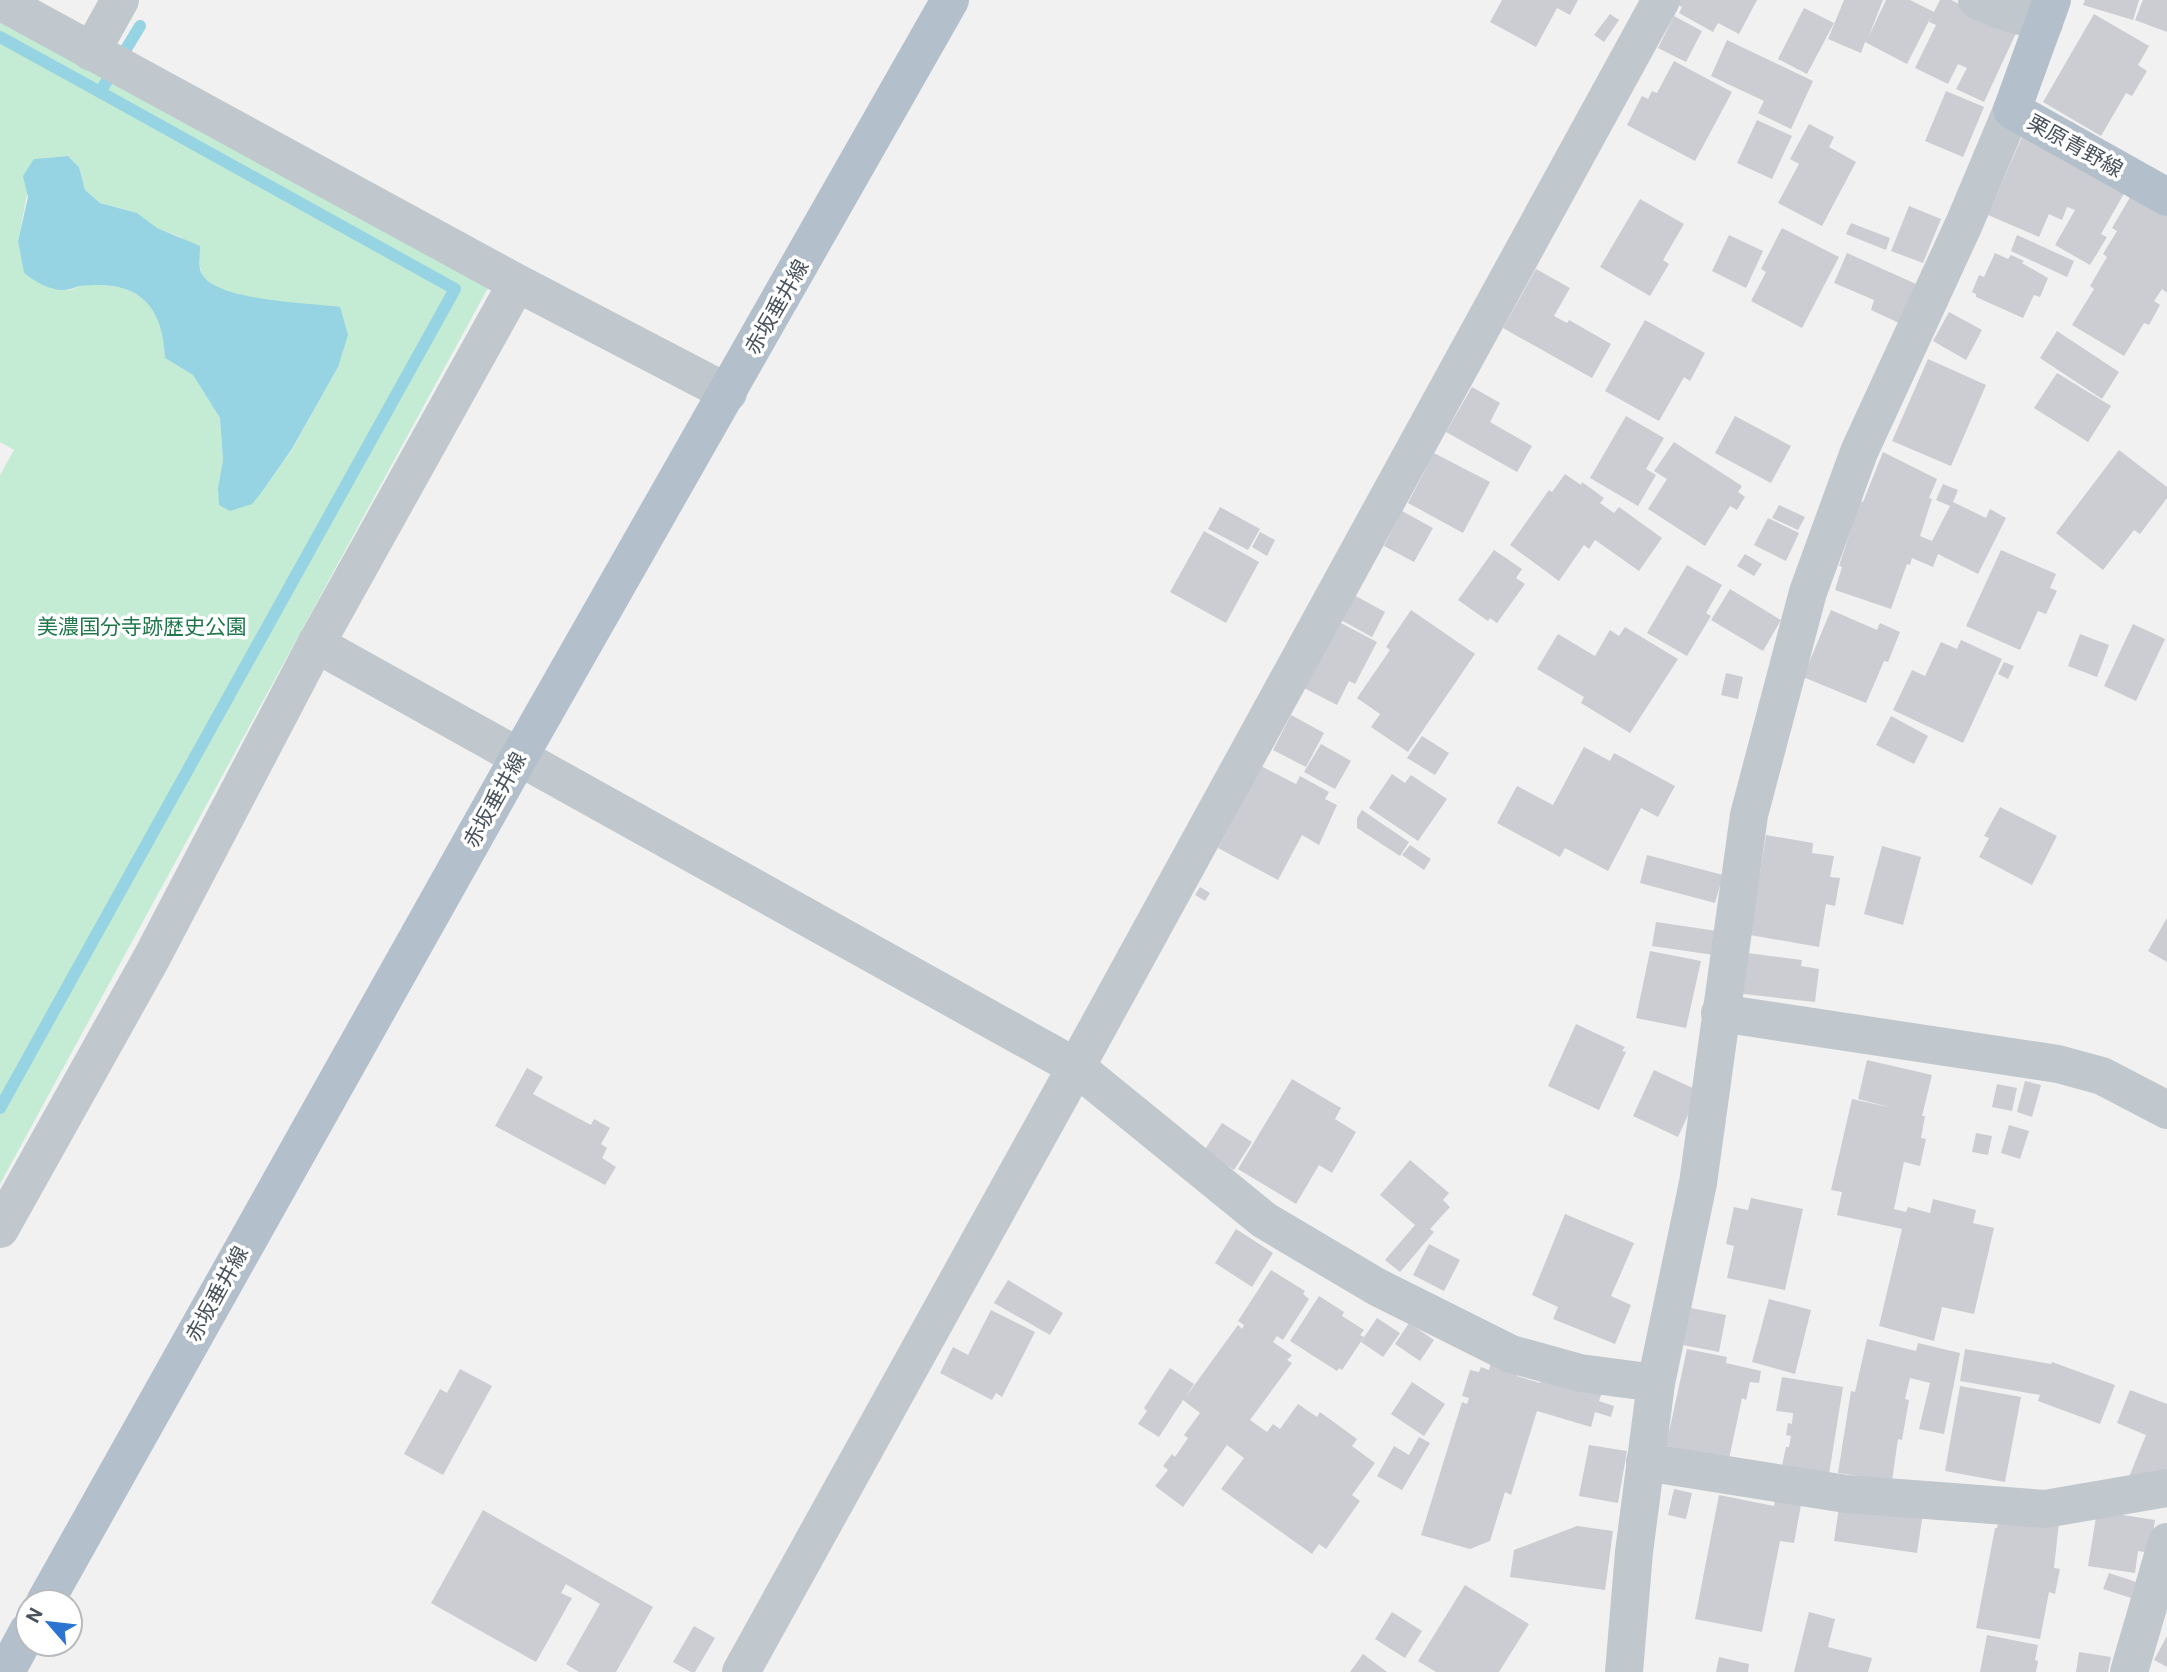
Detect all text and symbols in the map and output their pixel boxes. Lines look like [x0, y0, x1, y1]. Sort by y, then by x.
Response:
street label: 栗原青野線 [2023, 110, 2127, 182]
street label: 赤坂垂井線 [740, 256, 814, 358]
park label: 美濃国分寺跡歴史公園 [37, 615, 247, 639]
street label: 赤坂垂井線 [459, 748, 531, 852]
street label: 赤坂垂井線 [181, 1242, 253, 1346]
north arrow [14, 1588, 84, 1658]
text: N [21, 1604, 48, 1627]

